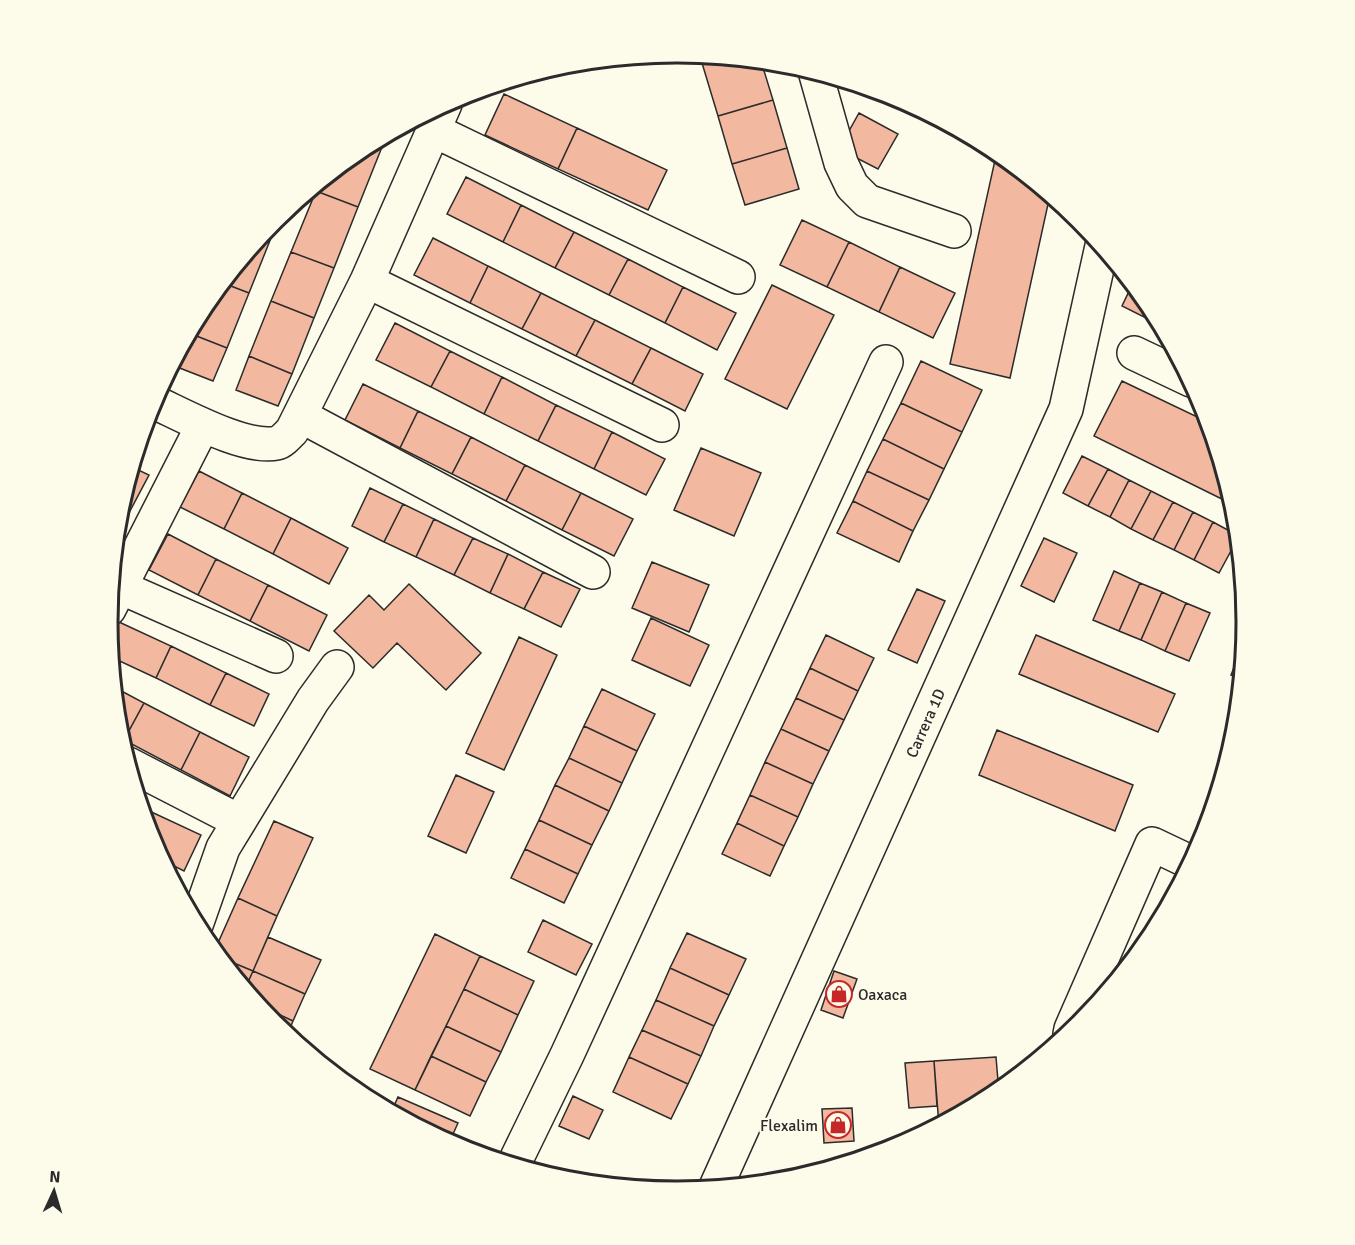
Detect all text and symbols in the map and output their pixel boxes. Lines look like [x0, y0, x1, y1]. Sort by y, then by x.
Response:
street label: Carrera 1D [902, 686, 950, 761]
shop icon: Oaxaca [824, 979, 854, 1009]
place label: Oaxaca [858, 985, 907, 1005]
shop icon: Flexalim [823, 1110, 853, 1140]
place label: Flexalim [760, 1116, 818, 1136]
north arrow [24, 1161, 84, 1221]
text: N [49, 1167, 61, 1187]

